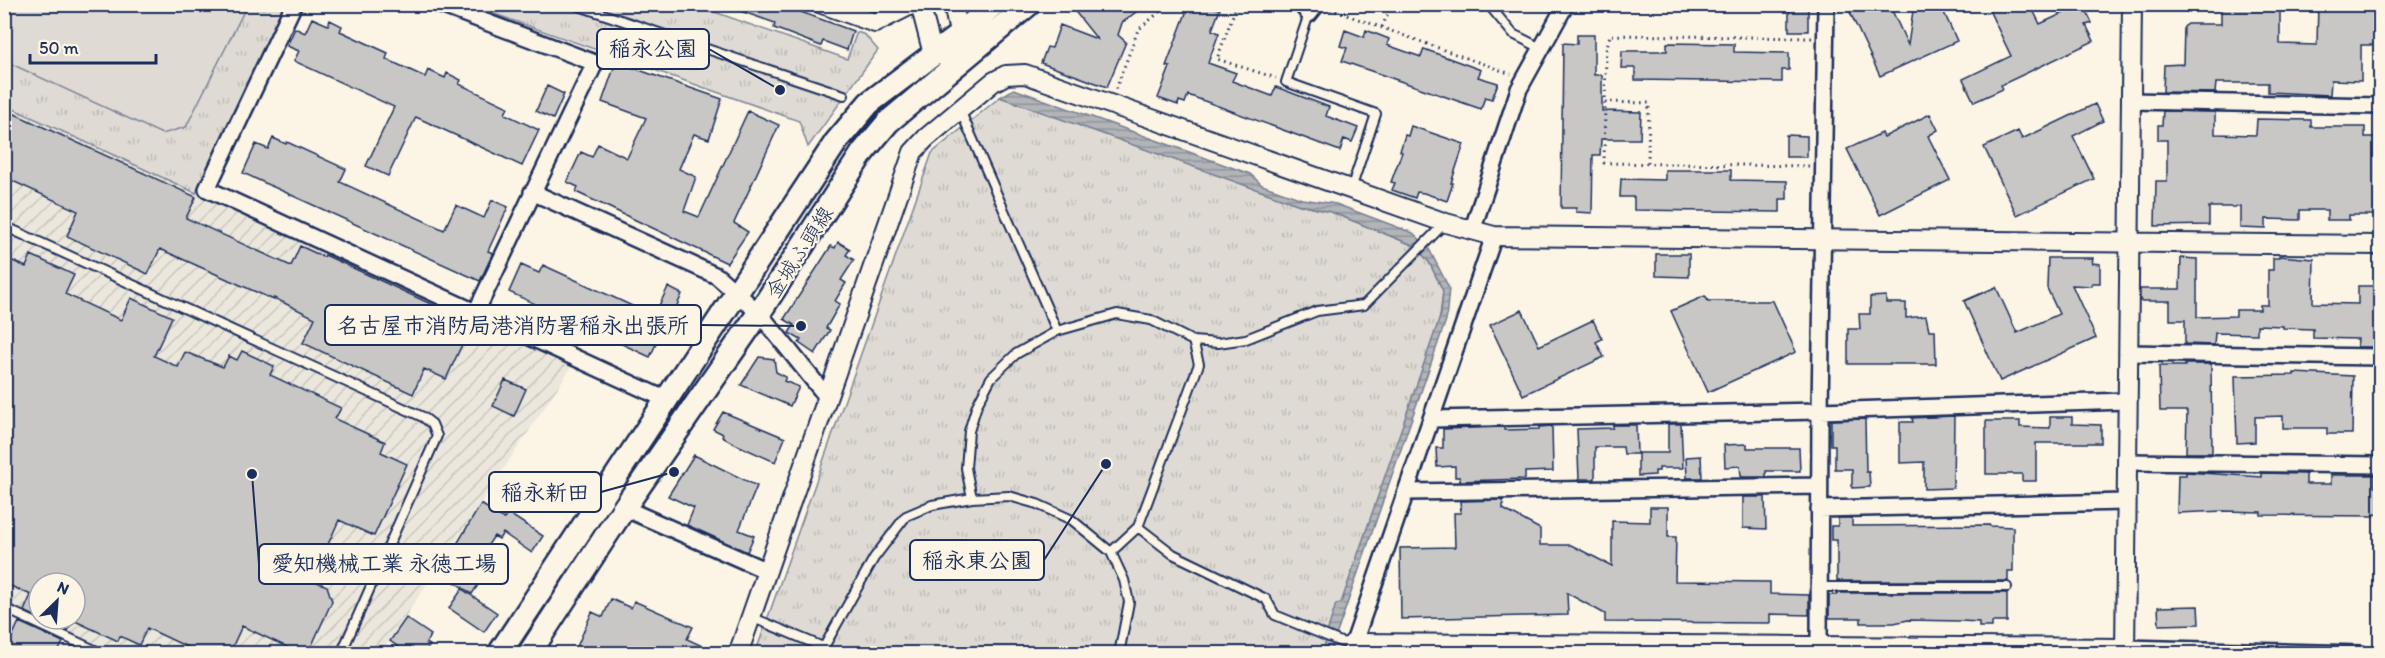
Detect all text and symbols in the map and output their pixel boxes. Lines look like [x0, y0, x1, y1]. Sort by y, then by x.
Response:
scale bar [30, 27, 156, 65]
callout: 稲永公園 [597, 29, 709, 69]
text: 稲永公園 [609, 35, 697, 62]
text: 50 m [39, 37, 79, 59]
street label: 金城ふ頭線 [760, 201, 838, 303]
callout: 名古屋市消防局港消防署稲永出張所 [325, 305, 701, 345]
text: 名古屋市消防局港消防署稲永出張所 [337, 312, 689, 339]
callout: 稲永新田 [489, 472, 601, 512]
text: 稲永新田 [501, 479, 589, 506]
callout: 稲永東公園 [910, 540, 1044, 580]
callout: 愛知機械工業 永徳工場 [259, 544, 508, 584]
text: 稲永東公園 [922, 547, 1032, 574]
text: 愛知機械工業 永徳工場 [272, 550, 496, 577]
north arrow [27, 571, 87, 631]
text: N [54, 577, 72, 599]

